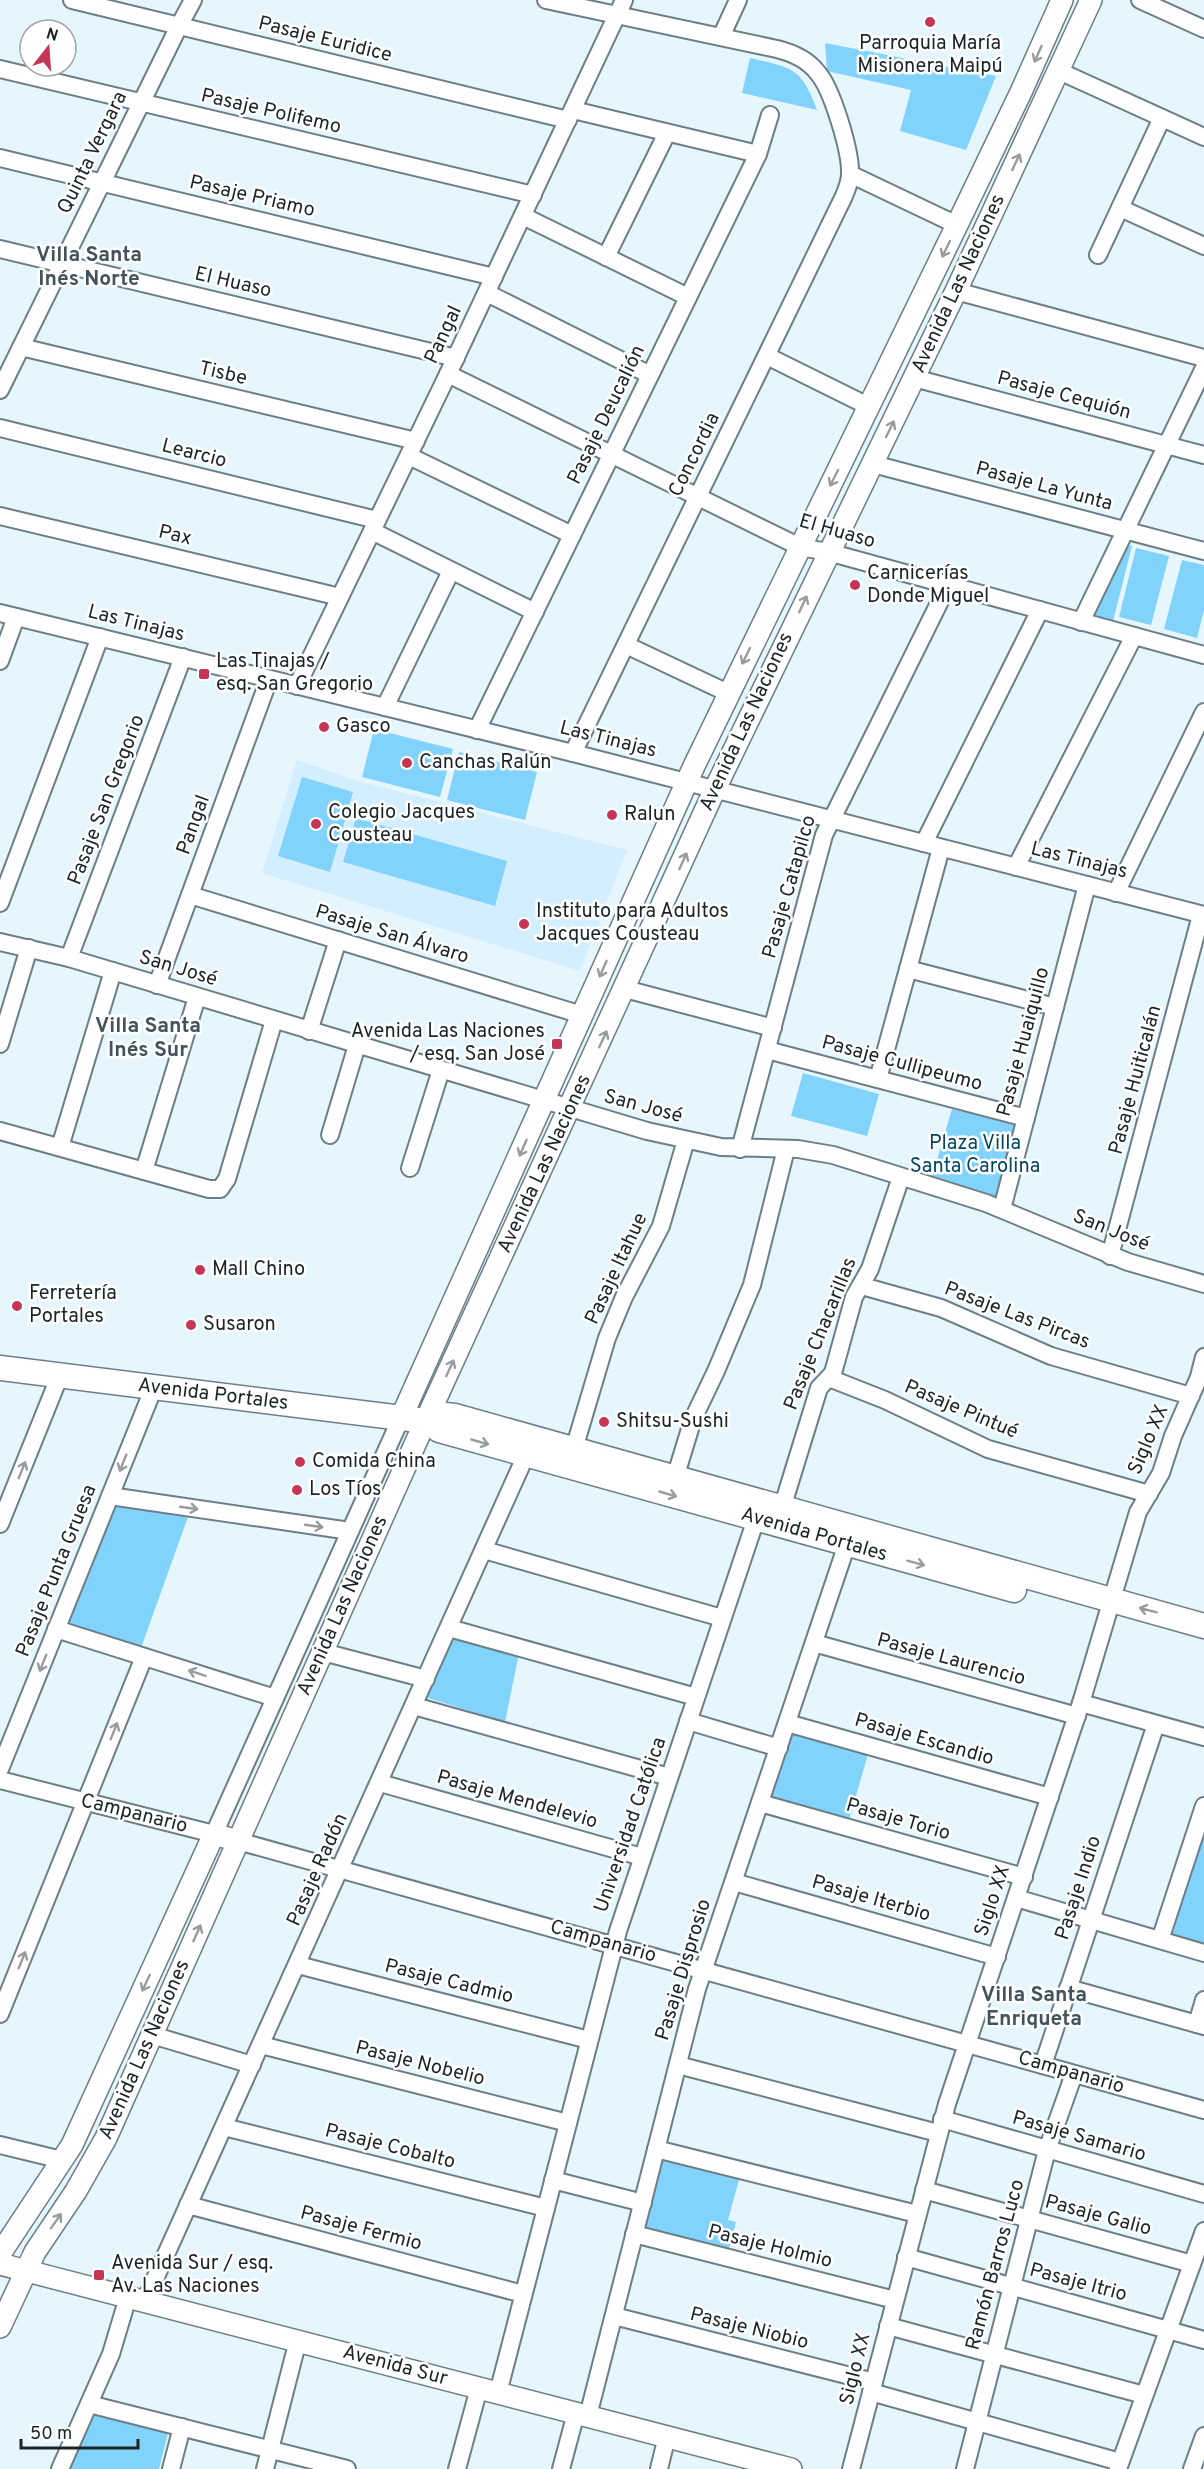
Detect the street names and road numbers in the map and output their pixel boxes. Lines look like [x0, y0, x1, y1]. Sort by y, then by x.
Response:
street label: Pasaje Euridice [255, 11, 395, 69]
street label: Pasaje Polifemo [198, 83, 344, 141]
street label: Quinta Vergara [52, 87, 134, 219]
street label: Pasaje Priamo [187, 170, 317, 224]
street label: Avenida Las Naciones [906, 190, 1012, 378]
street label: El Huaso [192, 262, 274, 304]
street label: Pangal [419, 302, 469, 368]
street label: Pasaje Deucalión [562, 341, 652, 489]
street label: Tisbe [196, 356, 250, 392]
street label: Pasaje Cequión [994, 366, 1134, 426]
street label: Concordia [663, 408, 727, 502]
street label: Learcio [159, 433, 229, 475]
street label: Pasaje La Yunta [973, 456, 1115, 518]
street label: El Huaso [796, 509, 878, 555]
street label: Pax [156, 520, 194, 552]
street label: Las Tinajas [85, 599, 187, 649]
street label: Avenida Las Naciones [694, 628, 800, 816]
street label: Pasaje San Gregorio [63, 711, 151, 889]
street label: Las Tinajas [557, 715, 659, 765]
street label: Pangal [171, 792, 217, 858]
street label: Pasaje Catapilco [757, 812, 823, 962]
street label: Las Tinajas [1028, 836, 1130, 886]
street label: Pasaje San Álvaro [312, 897, 473, 971]
street label: San José [136, 945, 220, 993]
street label: Pasaje Huaiquillo [992, 964, 1056, 1120]
street label: Pasaje Huiticalán [1104, 1003, 1168, 1157]
street label: Pasaje Cullipeumo [819, 1030, 985, 1098]
street label: Avenida Las Naciones [492, 1070, 598, 1258]
street label: San José [601, 1084, 685, 1130]
street label: San José [1069, 1204, 1153, 1258]
street label: Pasaje Itahue [580, 1209, 654, 1329]
street label: Pasaje Chacarillas [779, 1254, 863, 1414]
street label: Pasaje Las Pircas [940, 1276, 1094, 1356]
street label: Avenida Portales [136, 1373, 290, 1417]
street label: Pasaje Pintué [900, 1374, 1022, 1446]
street label: Siglo XX [1123, 1401, 1175, 1479]
street label: Pasaje Punta Gruesa [11, 1481, 103, 1661]
street label: Avenida Portales [738, 1502, 890, 1568]
street label: Avenida Las Naciones [292, 1512, 394, 1700]
street label: Pasaje Laurencio [874, 1628, 1028, 1692]
street label: Pasaje Escandio [851, 1708, 997, 1772]
street label: Universidad Católica [589, 1734, 673, 1916]
street label: Pasaje Mendelevio [433, 1765, 601, 1835]
street label: Campanario [78, 1788, 190, 1840]
street label: Pasaje Torio [843, 1793, 953, 1847]
street label: Pasaje Radón [281, 1809, 355, 1931]
street label: Pasaje Indio [1050, 1833, 1108, 1943]
street label: Siglo XX [969, 1862, 1017, 1940]
street label: Pasaje Iterbio [808, 1870, 934, 1928]
street label: Pasaje Disprosio [650, 1896, 718, 2044]
street label: Campanario [547, 1914, 659, 1970]
street label: Pasaje Cadmio [382, 1953, 516, 2011]
street label: Avenida Las Naciones [94, 1956, 196, 2144]
street label: Pasaje Nobelio [352, 2035, 488, 2093]
street label: Campanario [1015, 2045, 1127, 2101]
street label: Pasaje Samario [1009, 2105, 1149, 2169]
street label: Pasaje Cobalto [322, 2118, 458, 2176]
street label: Ramón Barros Luco [961, 2177, 1031, 2353]
street label: Pasaje Galio [1042, 2189, 1154, 2243]
street label: Pasaje Fermio [297, 2200, 425, 2258]
street label: Pasaje Holmio [705, 2219, 835, 2275]
street label: Pasaje Itrio [1026, 2258, 1130, 2308]
street label: Pasaje Niobio [687, 2302, 811, 2356]
street label: Siglo XX [834, 2330, 878, 2408]
street label: Avenida Sur [340, 2340, 451, 2393]

